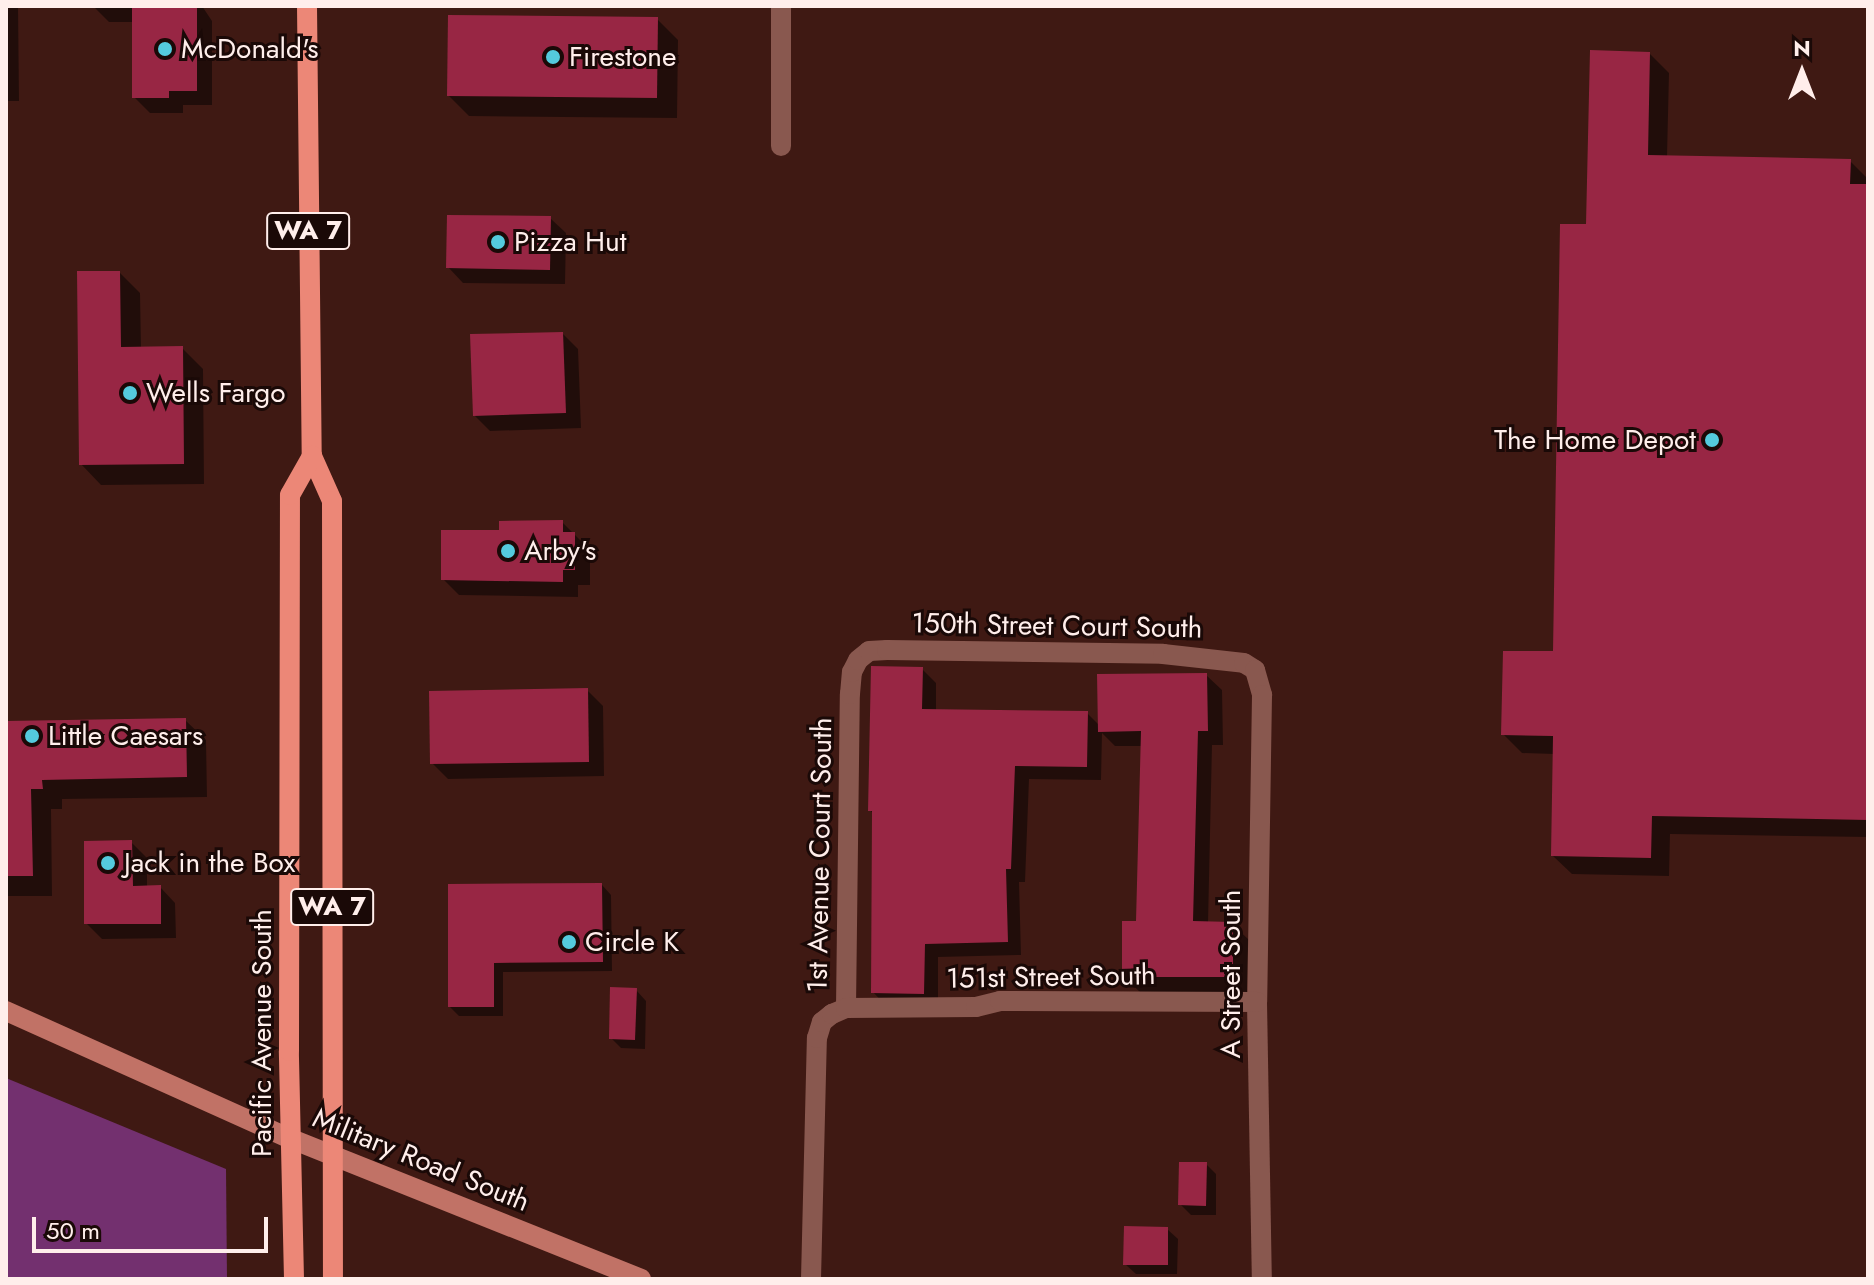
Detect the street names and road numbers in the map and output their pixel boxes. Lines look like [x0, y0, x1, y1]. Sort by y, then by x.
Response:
road number: WA 7 [266, 209, 350, 253]
street label: 150th Street Court South [911, 607, 1203, 645]
street label: 1st Avenue Court South [801, 717, 839, 993]
road number: WA 7 [290, 885, 374, 929]
street label: A Street South [1214, 890, 1248, 1058]
street label: Pacific Avenue South [245, 909, 279, 1157]
street label: 151st Street South [946, 958, 1156, 996]
street label: Military Road South [308, 1101, 534, 1219]

